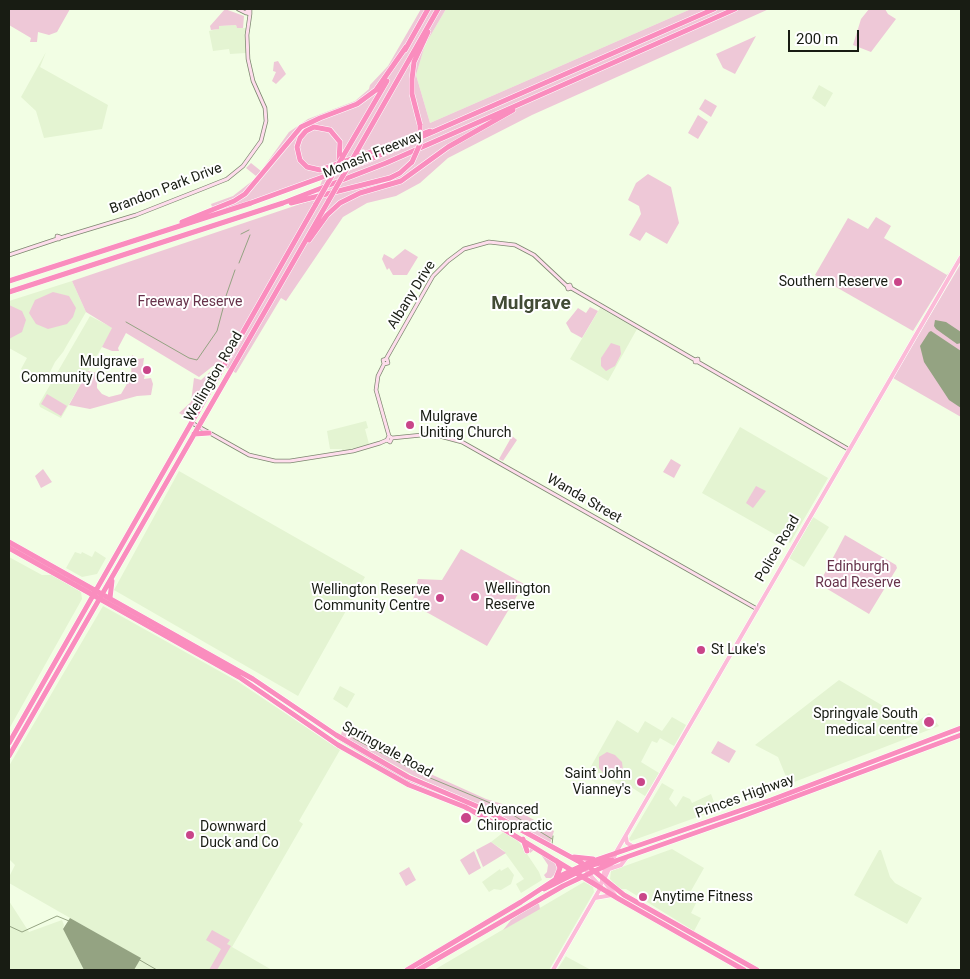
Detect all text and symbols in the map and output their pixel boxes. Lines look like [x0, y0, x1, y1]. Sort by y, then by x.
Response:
scale bar [790, 20, 861, 52]
text: 200 m [796, 30, 838, 48]
street label: Monash Freeway [321, 127, 425, 183]
street label: Brandon Park Drive [108, 160, 224, 218]
street label: Albany Drive [384, 258, 440, 332]
place label: Southern Reserve [779, 274, 888, 290]
marker: Southern Reserve [892, 276, 904, 288]
district label: Mulgrave [491, 293, 571, 315]
park label: Freeway Reserve [138, 294, 242, 310]
street label: Wellington Road [181, 329, 247, 425]
place label: Mulgrave Community Centre [21, 354, 137, 387]
marker: Mulgrave Community Centre [141, 364, 153, 376]
place label: Mulgrave Uniting Church [420, 409, 511, 442]
marker: Mulgrave Uniting Church [404, 419, 416, 431]
street label: Wanda Street [544, 471, 624, 527]
street label: Police Road [752, 513, 804, 585]
park label: Edinburgh Road Reserve [815, 559, 901, 592]
place label: Wellington Reserve [485, 581, 551, 614]
place label: Wellington Reserve Community Centre [311, 582, 430, 614]
marker: Wellington Reserve [469, 591, 481, 603]
marker: Wellington Reserve Community Centre [434, 592, 446, 604]
place label: St Luke's [711, 642, 766, 658]
marker: St Luke's [695, 644, 707, 656]
place label: Springvale South medical centre [813, 706, 918, 739]
marker: Springvale South medical centre [922, 715, 936, 729]
street label: Springvale Road [339, 718, 435, 782]
place label: Saint John Vianney's [565, 766, 631, 799]
street label: Princes Highway [693, 771, 797, 823]
marker: Saint John Vianney's [635, 776, 647, 788]
place label: Advanced Chiropractic [477, 802, 552, 834]
marker: Advanced Chiropractic [459, 811, 473, 825]
place label: Downward Duck and Co [200, 819, 279, 852]
marker: Downward Duck and Co [184, 829, 196, 841]
place label: Anytime Fitness [653, 889, 753, 905]
marker: Anytime Fitness [637, 891, 649, 903]

